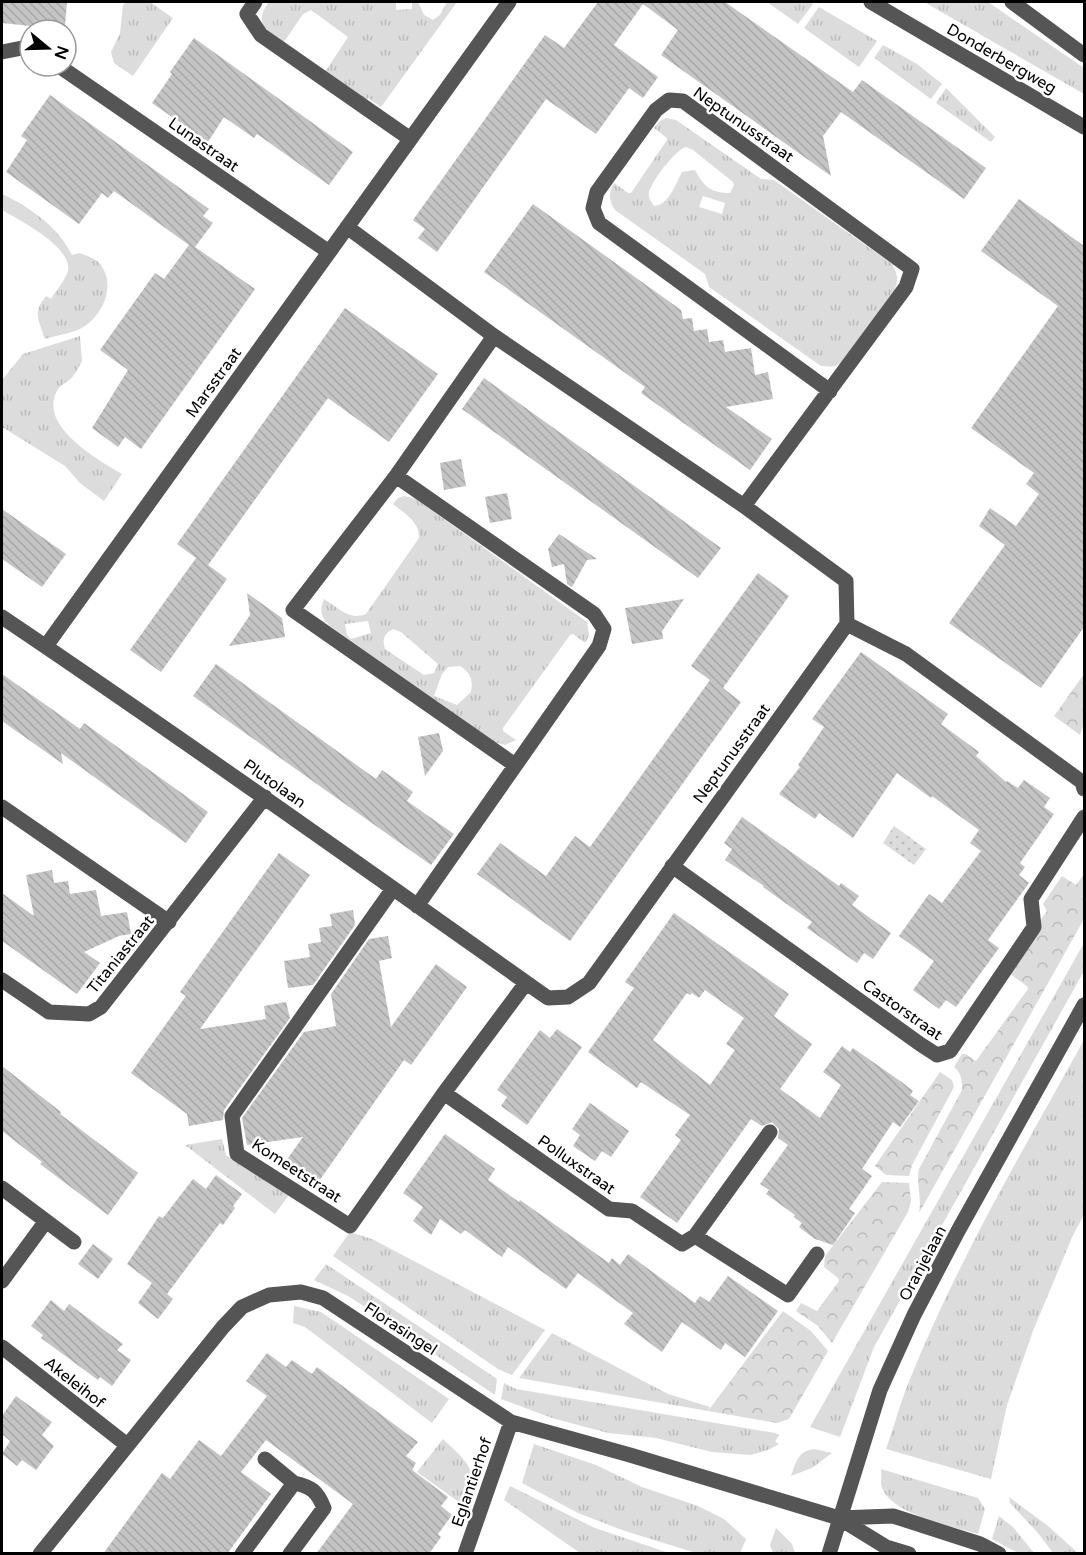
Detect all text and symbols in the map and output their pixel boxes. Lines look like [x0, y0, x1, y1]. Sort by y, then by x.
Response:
north arrow [18, 18, 78, 78]
street label: Donderbergweg [943, 19, 1060, 98]
text: N [50, 43, 73, 62]
street label: Neptunusstraat [689, 83, 798, 167]
street label: Lunastraat [164, 113, 243, 176]
street label: Marsstraat [182, 344, 246, 422]
street label: Neptunusstraat [689, 700, 775, 807]
street label: Plutolaan [239, 755, 310, 813]
street label: Titaniastraat [83, 911, 158, 998]
street label: Castorstraat [858, 975, 946, 1045]
street label: Polluxstraat [534, 1131, 619, 1199]
street label: Komeetstraat [248, 1134, 345, 1207]
street label: Oranjelaan [895, 1222, 951, 1305]
street label: Florasingel [360, 1298, 441, 1360]
street label: Akeleihof [40, 1353, 110, 1413]
street label: Eglantierhof [447, 1434, 497, 1530]

